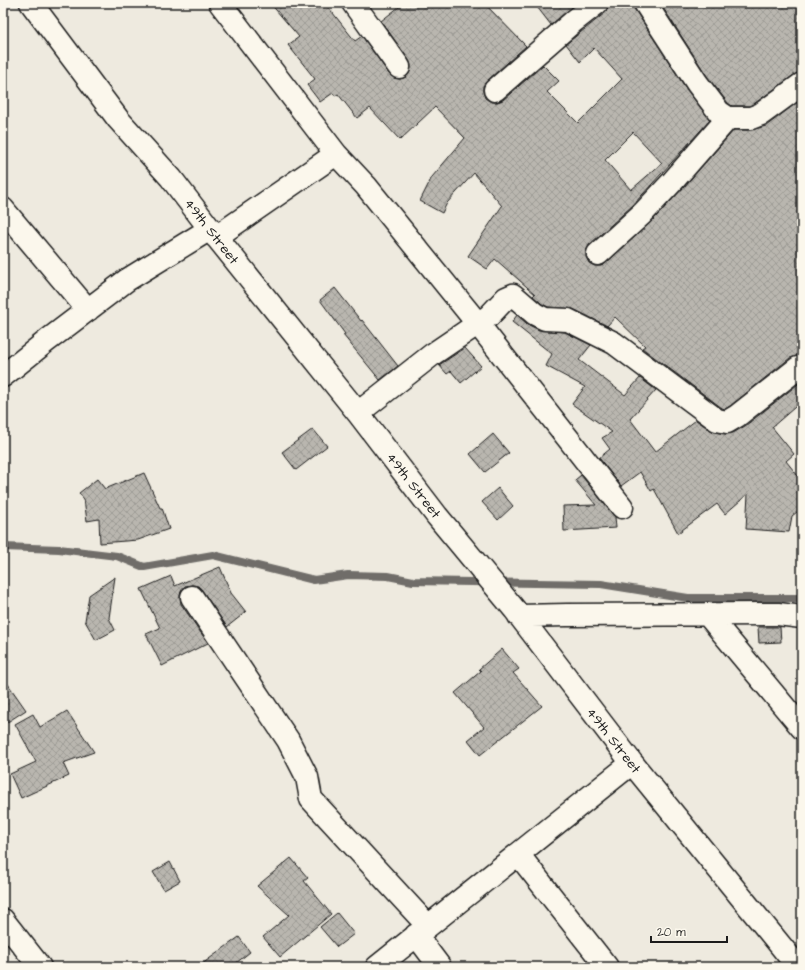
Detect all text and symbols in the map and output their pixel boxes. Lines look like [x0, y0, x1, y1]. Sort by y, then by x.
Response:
street label: 49th Street [179, 194, 244, 269]
street label: 49th Street [381, 448, 446, 523]
street label: 49th Street [581, 703, 646, 778]
scale bar [651, 918, 727, 944]
text: 20 m [657, 924, 686, 941]

